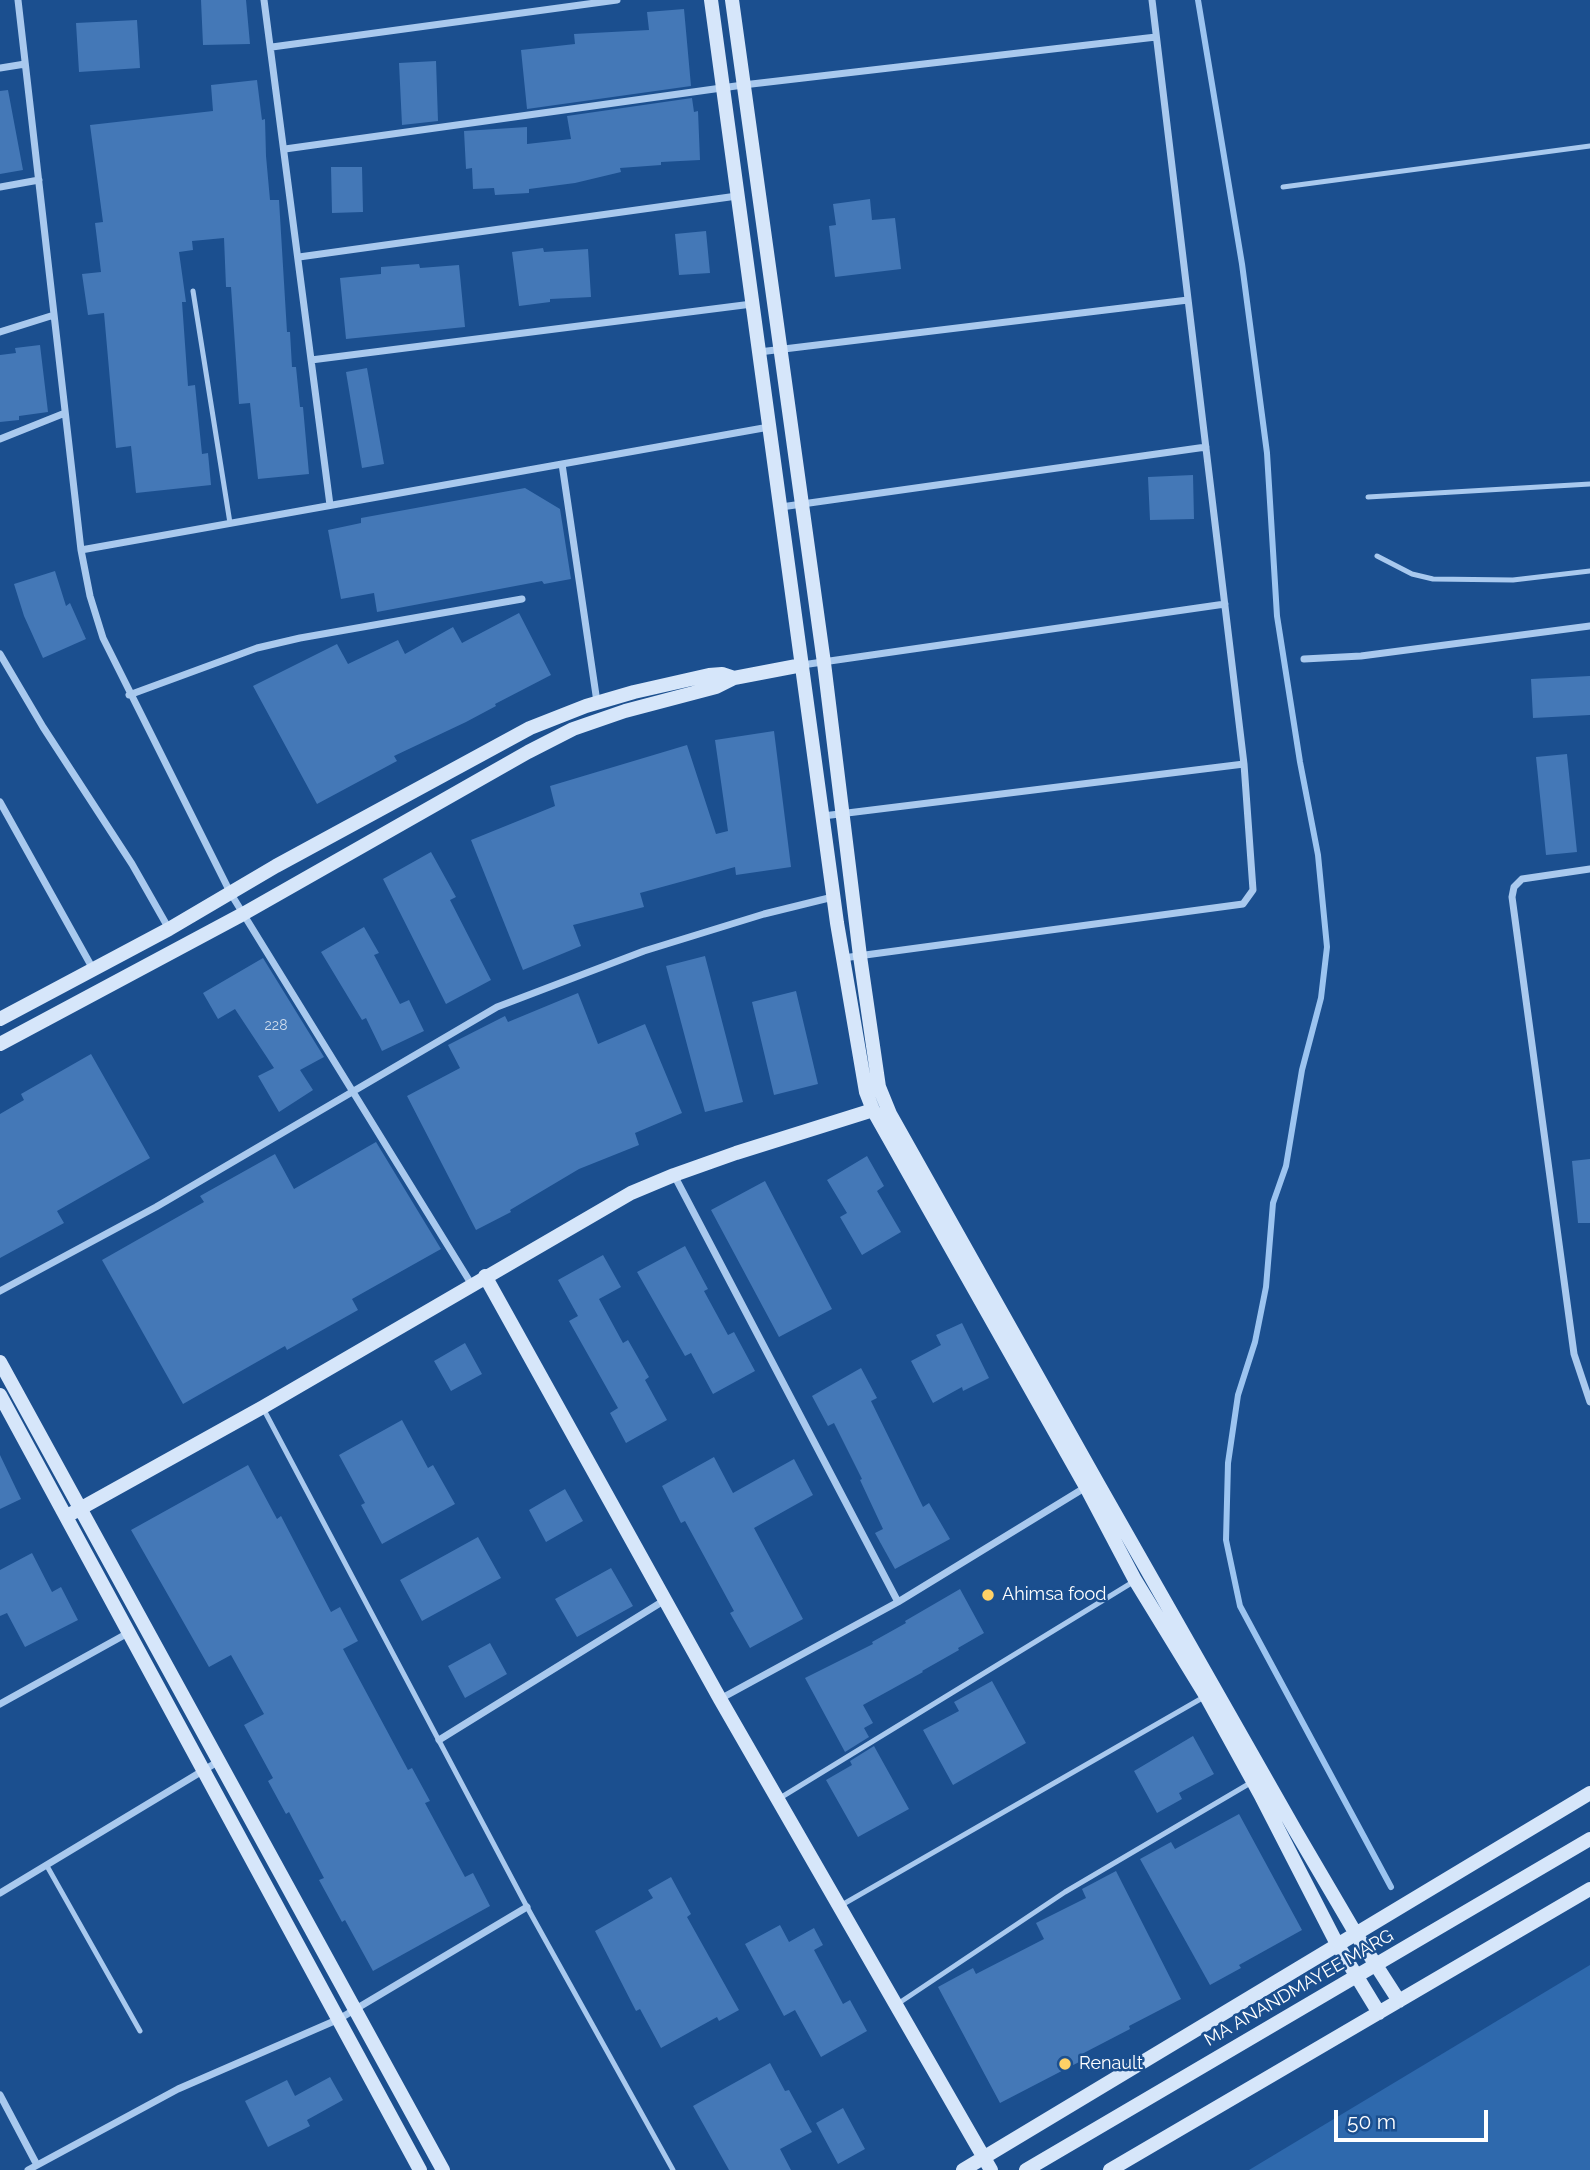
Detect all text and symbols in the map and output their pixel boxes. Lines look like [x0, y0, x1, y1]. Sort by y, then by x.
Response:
house number: 228 [265, 1018, 287, 1034]
place label: Ahimsa food [1002, 1584, 1106, 1606]
marker: Ahimsa food [980, 1587, 996, 1603]
street label: MA ANANDMAYEE MARG [1201, 1925, 1397, 2051]
place label: Renault [1079, 2053, 1143, 2075]
marker: Renault [1057, 2056, 1073, 2072]
scale bar [1338, 2096, 1492, 2140]
text: 50 m [1347, 2109, 1396, 2134]

